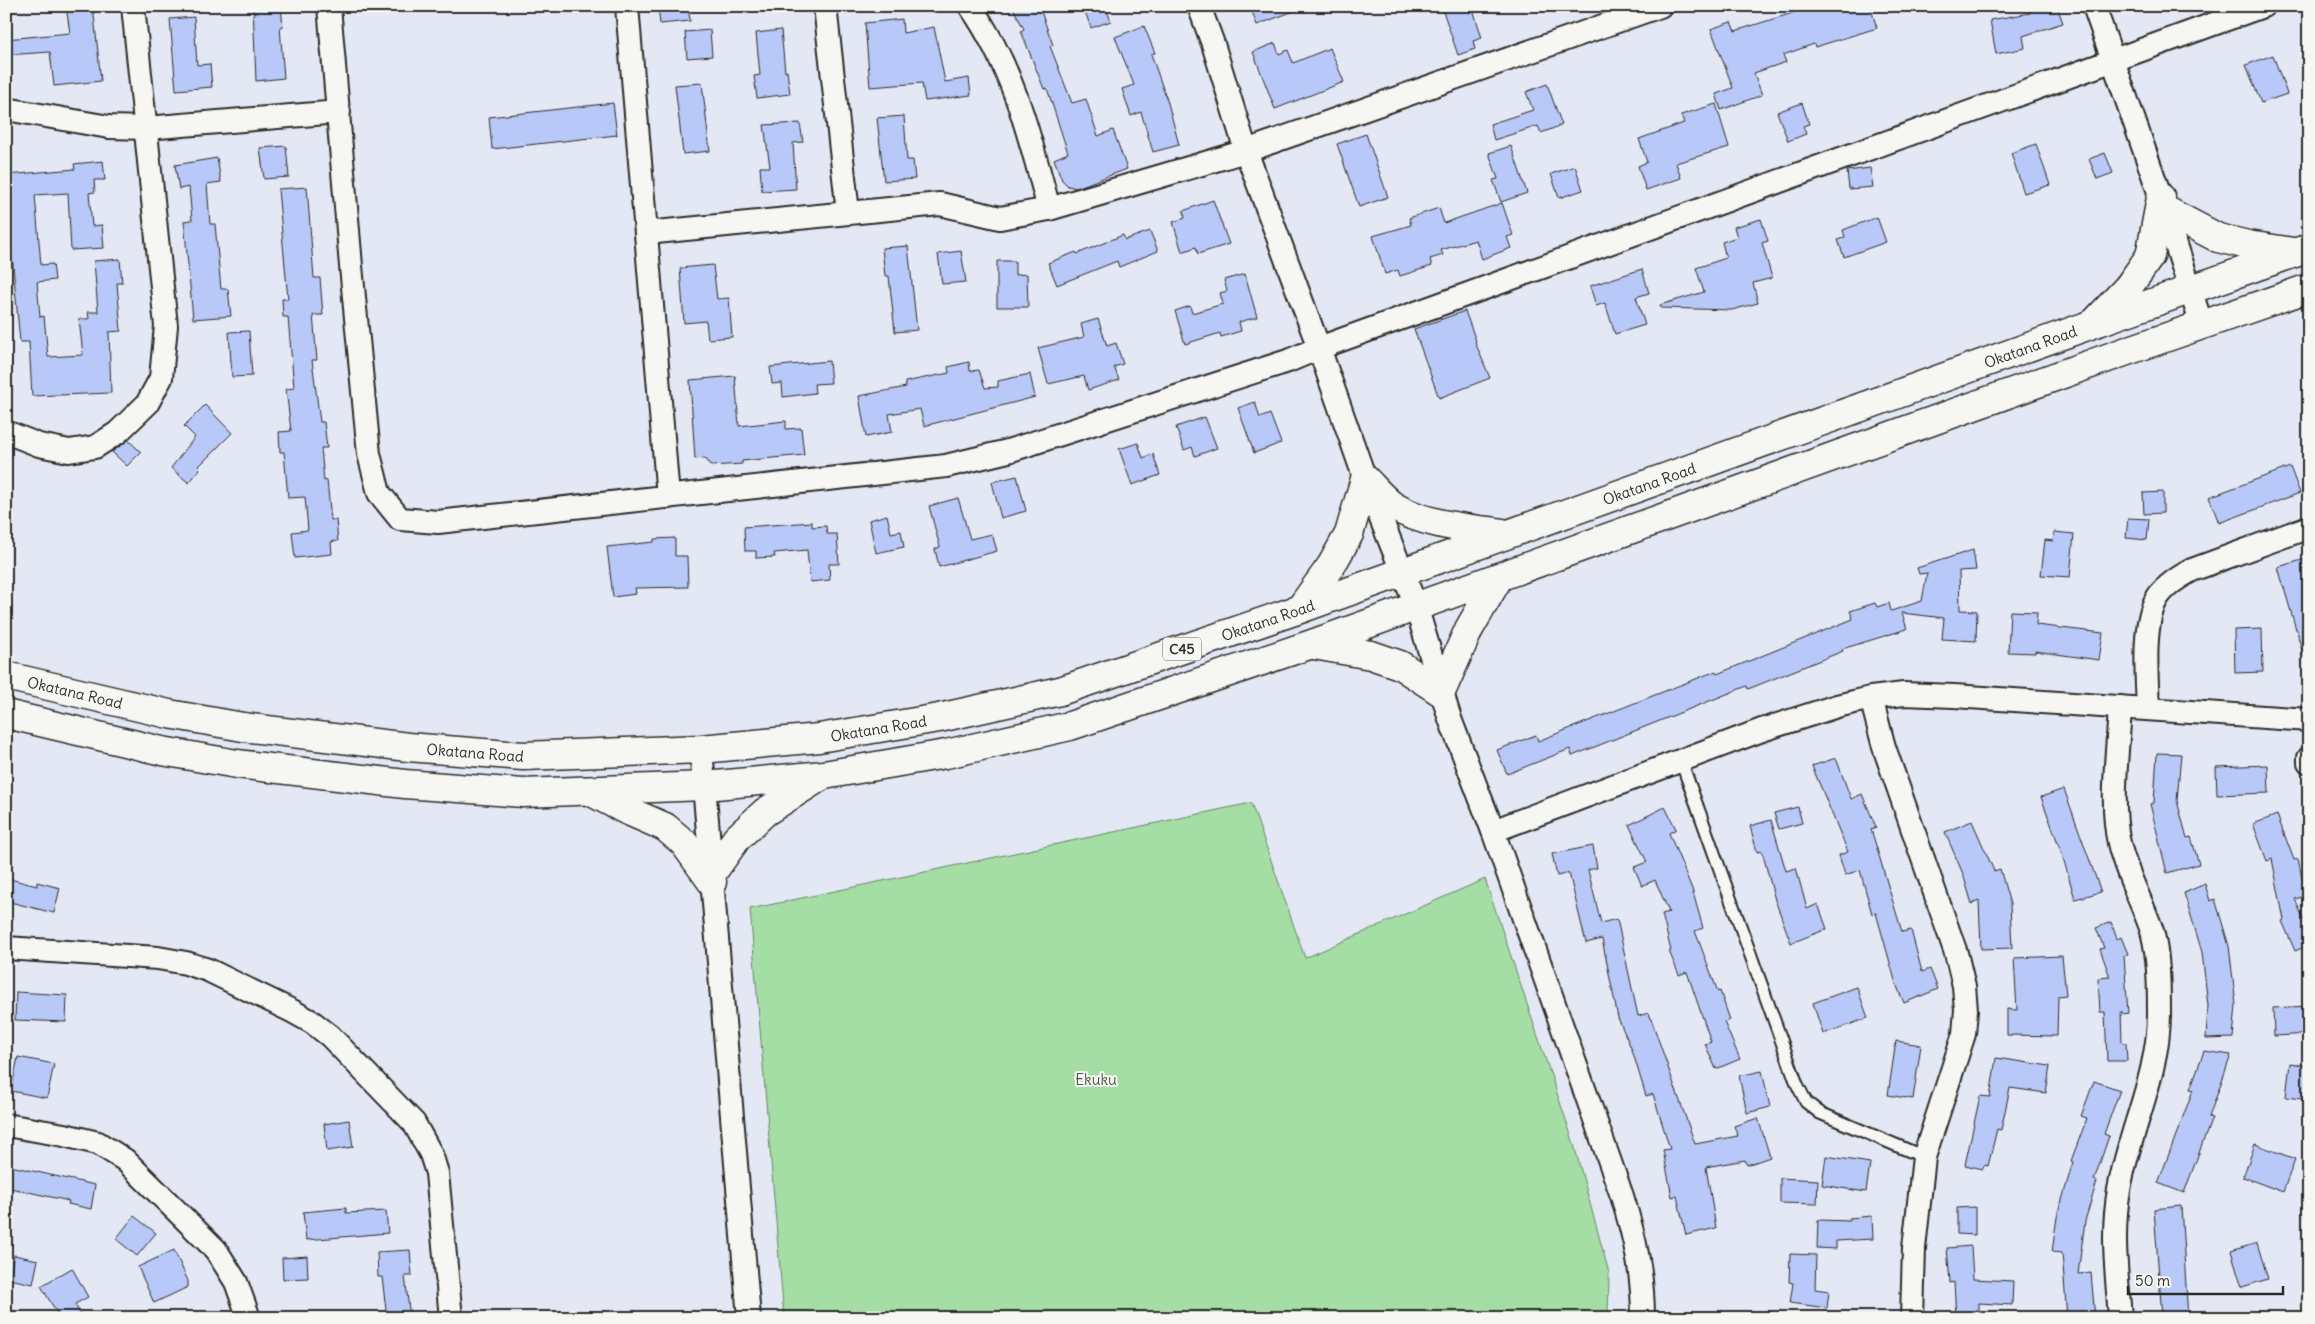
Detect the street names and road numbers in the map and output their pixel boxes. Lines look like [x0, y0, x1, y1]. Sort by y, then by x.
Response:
street label: Okatana Road [1981, 321, 2079, 372]
street label: Okatana Road [1600, 458, 1698, 509]
street label: Okatana Road [1219, 595, 1317, 645]
road number: C45 [1163, 638, 1201, 661]
street label: Okatana Road [26, 672, 125, 712]
street label: Okatana Road [829, 711, 928, 745]
street label: Okatana Road [426, 739, 525, 766]

